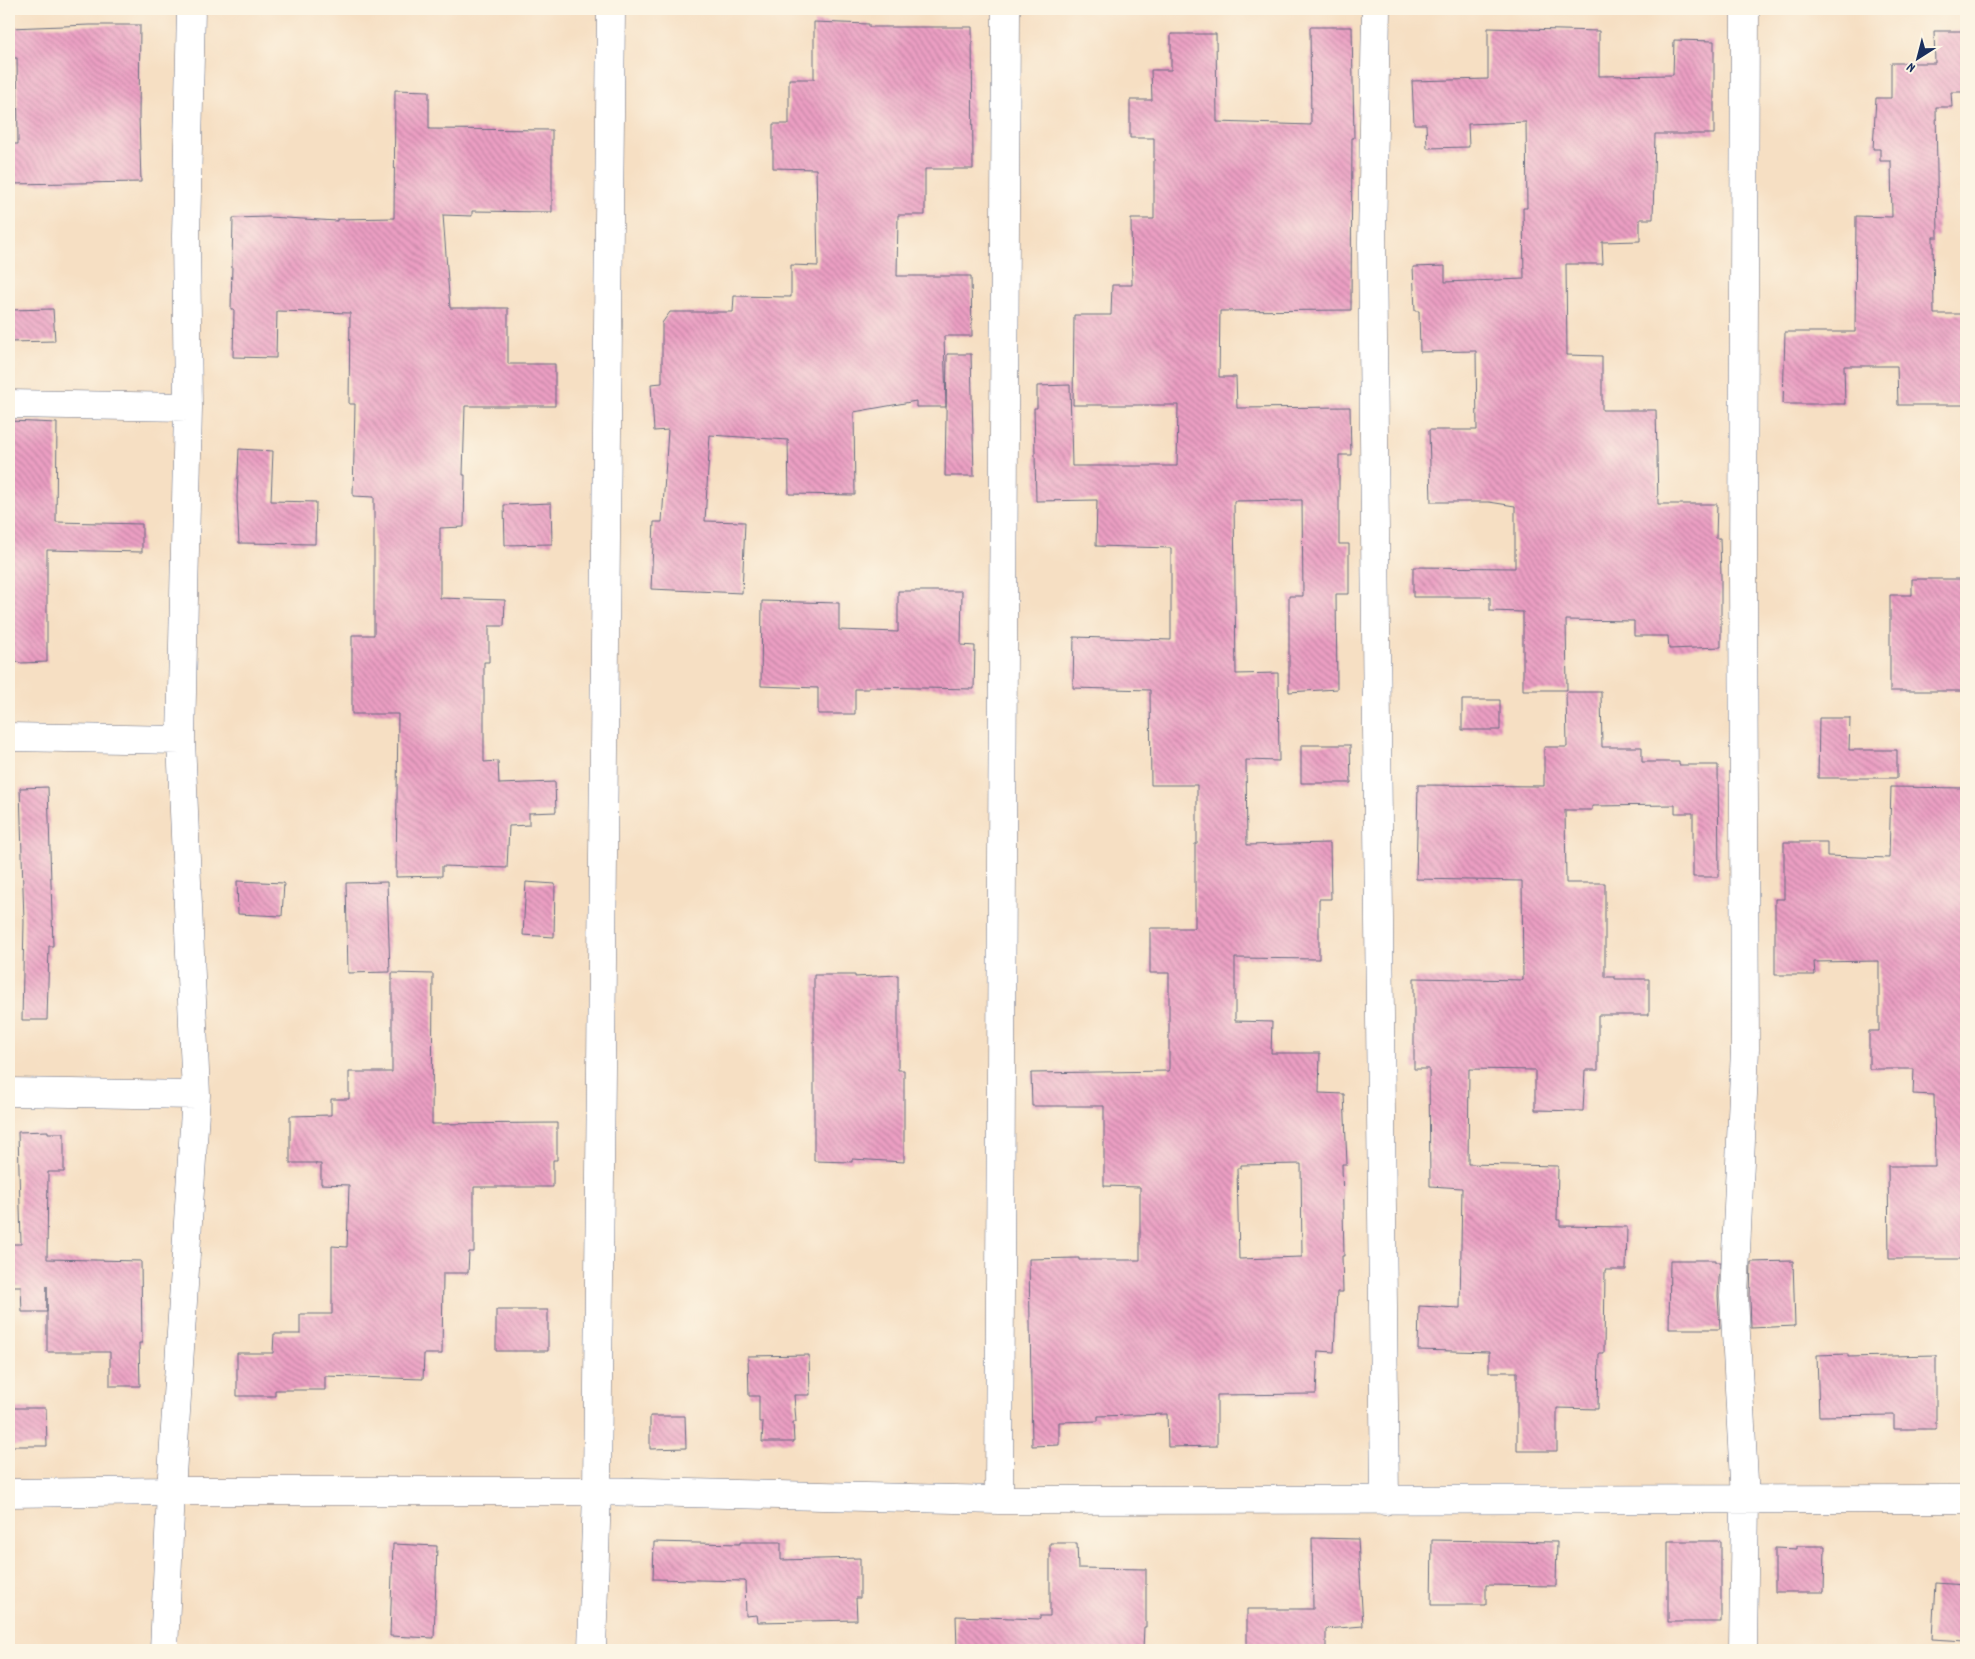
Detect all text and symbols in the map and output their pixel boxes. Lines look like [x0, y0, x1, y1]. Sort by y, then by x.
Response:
north arrow [1892, 32, 1942, 82]
text: N [1903, 57, 1920, 77]

